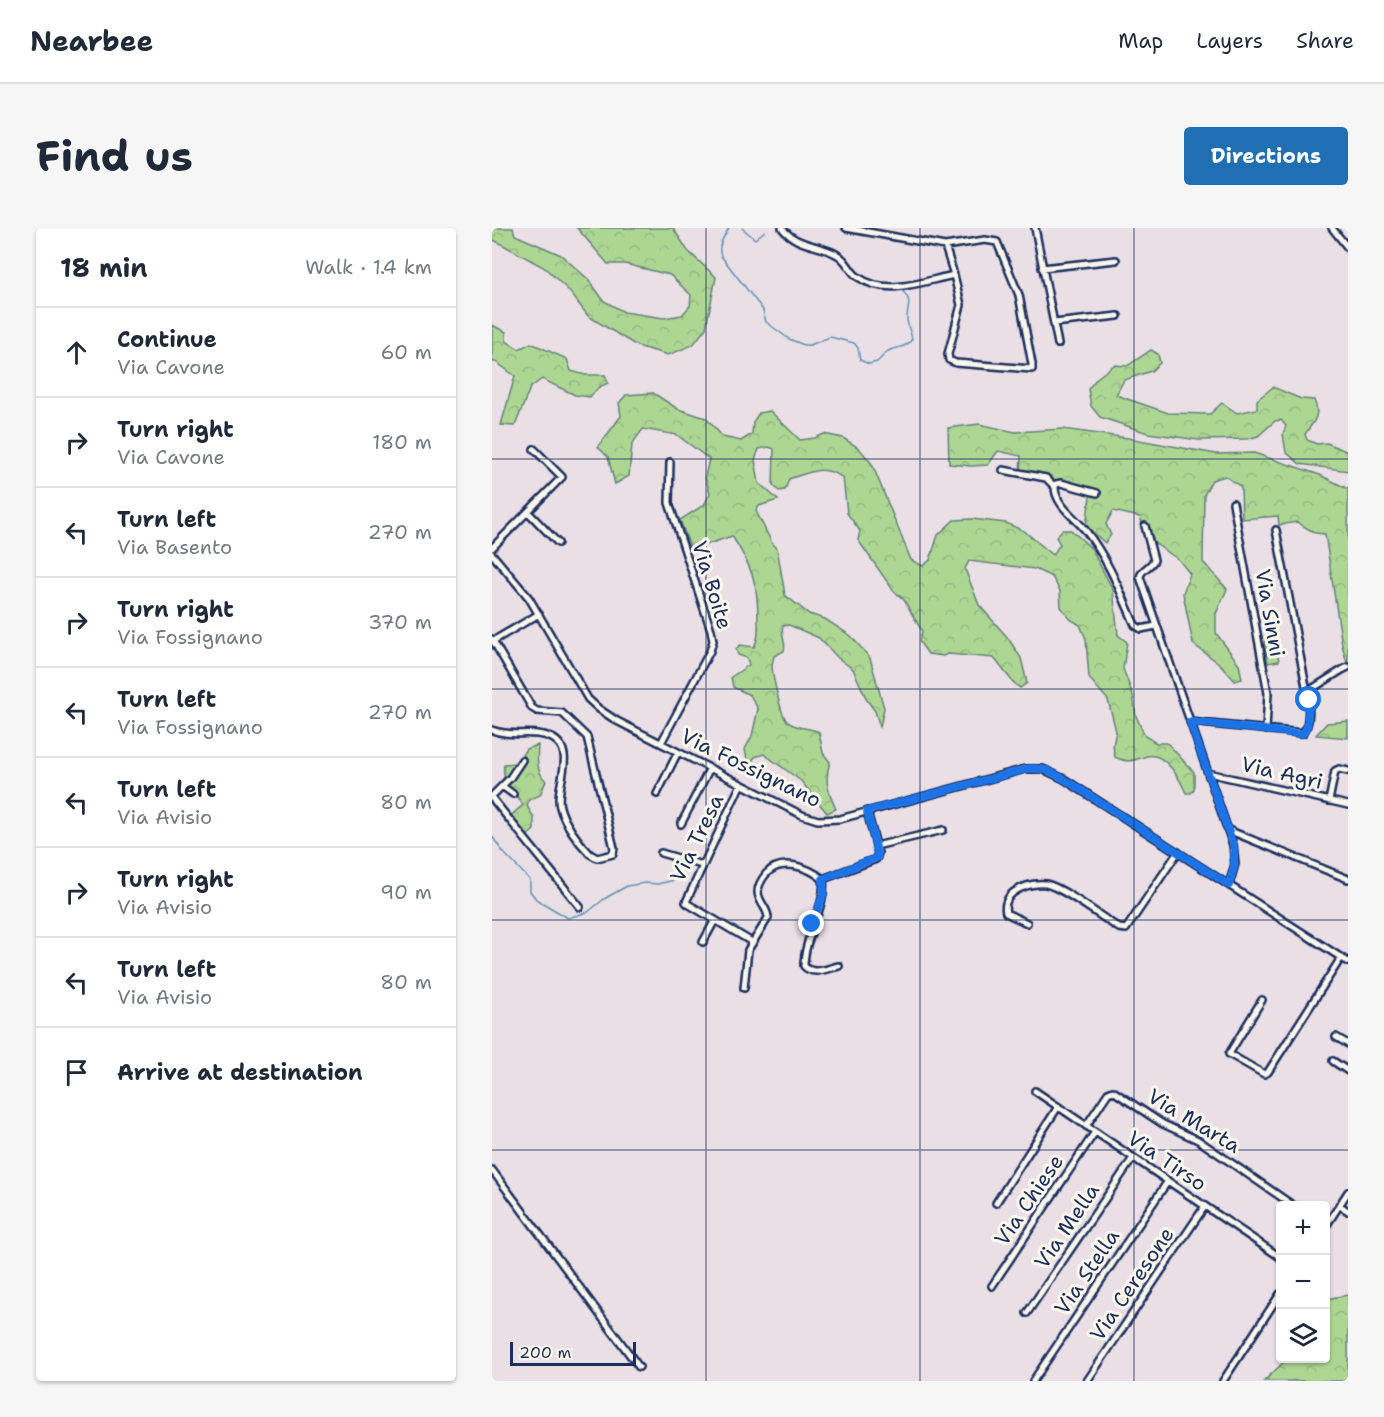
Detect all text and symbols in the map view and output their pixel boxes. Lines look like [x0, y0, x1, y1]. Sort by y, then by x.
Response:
text: Nearbee [30, 22, 153, 60]
text: Map [1118, 27, 1163, 55]
text: Layers [1196, 27, 1263, 55]
text: Share [1296, 27, 1354, 55]
button: Directions [1184, 127, 1348, 185]
text: Find us [36, 128, 193, 184]
text: 18 min [60, 250, 148, 285]
text: Walk · 1.4 km [305, 254, 432, 280]
text: Continue [117, 325, 217, 354]
icon: ahead [60, 336, 93, 369]
text: 60 m [380, 339, 432, 365]
text: Via Cavone [117, 354, 225, 380]
text: Turn right [117, 415, 234, 444]
icon: right [60, 426, 93, 459]
text: 180 m [372, 429, 432, 455]
text: Via Cavone [117, 444, 225, 470]
text: Turn left [117, 505, 216, 534]
icon: left [60, 516, 93, 549]
text: 270 m [368, 519, 432, 545]
text: Via Basento [117, 534, 232, 560]
street label: Via Boite [685, 537, 739, 633]
street label: Via Sinni [1249, 567, 1291, 659]
text: Turn right [117, 595, 234, 624]
icon: right [60, 606, 93, 639]
text: 370 m [368, 609, 432, 635]
text: Via Fossignano [117, 624, 263, 650]
text: Turn left [117, 685, 216, 714]
route start [1295, 686, 1321, 712]
icon: left [60, 696, 93, 729]
text: 270 m [368, 699, 432, 725]
text: Via Fossignano [117, 714, 263, 740]
street label: Via Fossignano [676, 722, 826, 814]
street label: Via Agri [1238, 750, 1326, 796]
text: Turn left [117, 775, 216, 804]
icon: left [60, 786, 93, 819]
text: 80 m [380, 789, 432, 815]
street label: Via Tresa [664, 789, 730, 887]
text: Via Avisio [117, 804, 212, 830]
text: Turn right [117, 865, 234, 894]
icon: right [60, 876, 93, 909]
text: 90 m [380, 879, 432, 905]
text: Via Avisio [117, 894, 212, 920]
route end [798, 910, 824, 936]
text: Turn left [117, 955, 216, 984]
icon: left [60, 966, 93, 999]
text: 80 m [380, 969, 432, 995]
text: Via Avisio [117, 984, 212, 1010]
icon: arrive [60, 1056, 93, 1089]
text: Arrive at destination [117, 1058, 363, 1087]
street label: Via Marta [1142, 1082, 1246, 1160]
street label: Via Tirso [1122, 1124, 1212, 1198]
street label: Via Chiese [988, 1149, 1070, 1251]
street label: Via Mella [1028, 1178, 1106, 1274]
map controls [1276, 1201, 1330, 1363]
button: + [1276, 1201, 1330, 1255]
street label: Via Ceresone [1084, 1222, 1180, 1346]
street label: Via Stella [1048, 1224, 1126, 1320]
button: − [1276, 1255, 1330, 1309]
button: layers [1276, 1309, 1330, 1363]
scale bar [510, 1339, 636, 1366]
text: 200 m [519, 1342, 571, 1363]

